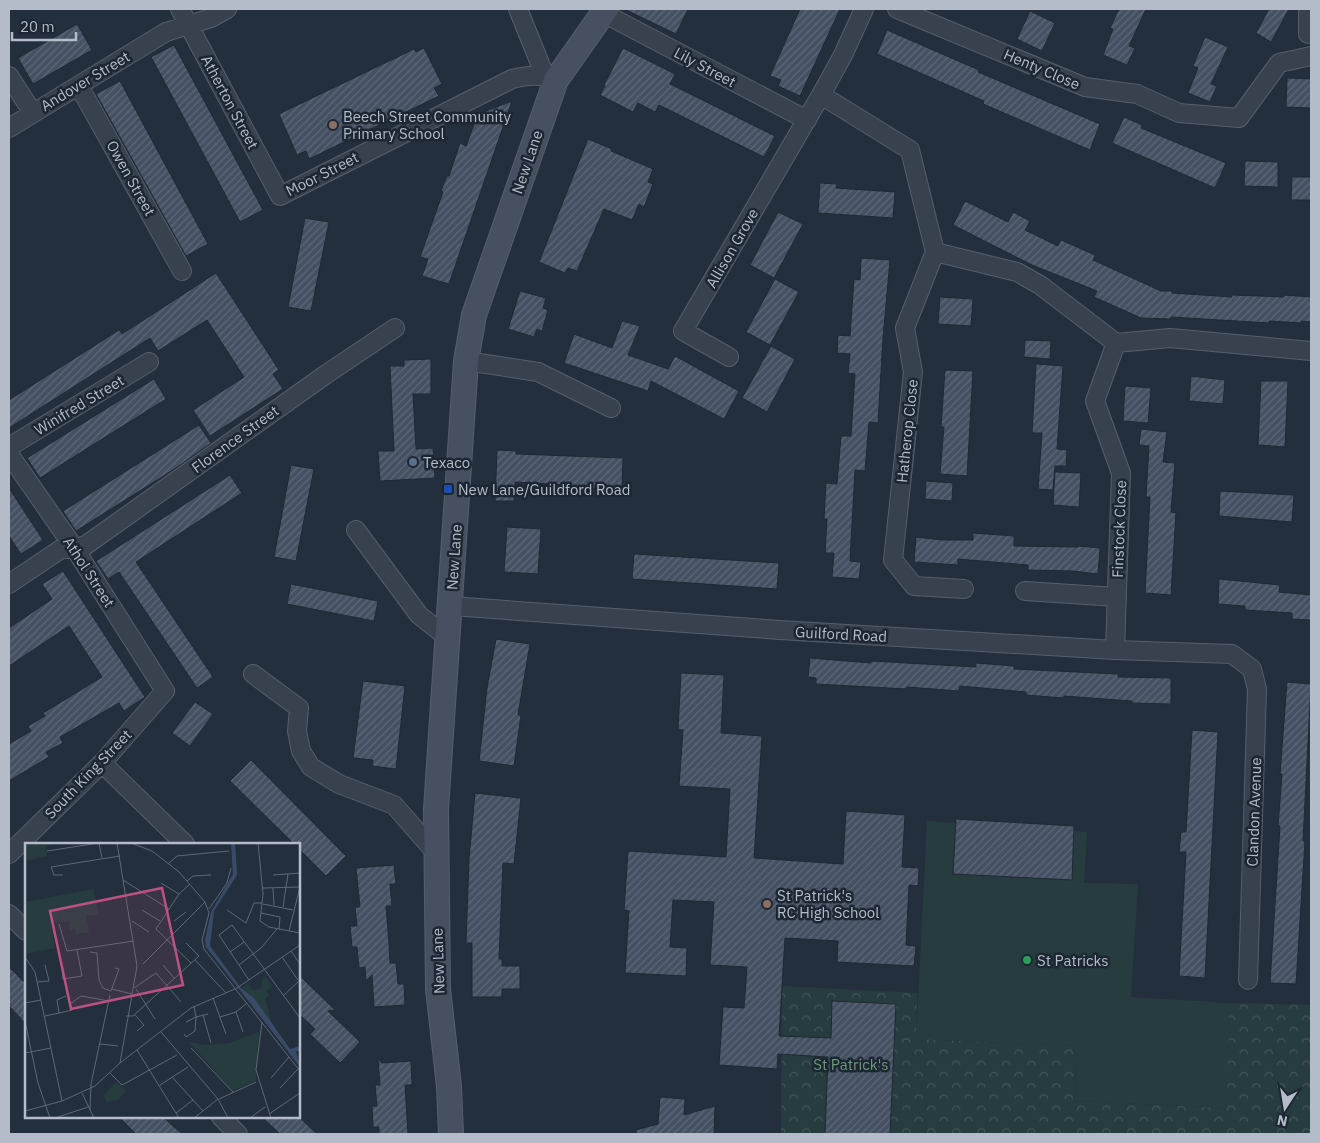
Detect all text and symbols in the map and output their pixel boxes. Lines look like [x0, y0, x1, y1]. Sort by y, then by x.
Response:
scale bar [12, 10, 76, 42]
text: 20 m [20, 17, 55, 36]
street label: Lily Street [671, 43, 739, 91]
street label: Henty Close [1001, 44, 1083, 94]
street label: Andover Street [37, 47, 133, 115]
street label: Atherton Street [197, 52, 263, 152]
place label: Beech Street Community Primary School [343, 107, 512, 143]
marker: Beech Street Community Primary School [327, 119, 339, 131]
street label: New Lane [507, 128, 547, 196]
street label: Owen Street [102, 137, 160, 219]
street label: Moor Street [282, 148, 362, 200]
street label: Allison Grove [702, 205, 762, 291]
street label: Winifred Street [31, 371, 127, 439]
street label: Hatherop Close [892, 378, 922, 484]
street label: Florence Street [188, 401, 282, 477]
place label: Texaco [423, 453, 470, 472]
marker: Texaco [407, 456, 419, 468]
place label: New Lane/Guildford Road [458, 480, 630, 499]
street label: Finstock Close [1108, 480, 1130, 578]
marker: New Lane/Guildford Road [442, 483, 454, 495]
street label: New Lane [442, 523, 466, 591]
street label: Athol Street [59, 533, 119, 611]
street label: Guilford Road [795, 622, 887, 646]
street label: South King Street [40, 725, 136, 823]
street label: Clandon Avenue [1243, 757, 1265, 867]
inset map [25, 843, 300, 1118]
place label: St Patrick's RC High School [777, 886, 879, 922]
marker: St Patrick's RC High School [761, 898, 773, 910]
street label: New Lane [427, 928, 449, 994]
place label: St Patricks [1037, 951, 1109, 970]
marker: St Patricks [1021, 954, 1033, 966]
park label: St Patrick's [813, 1055, 889, 1074]
north arrow [1260, 1083, 1310, 1133]
text: N [1275, 1111, 1289, 1131]

